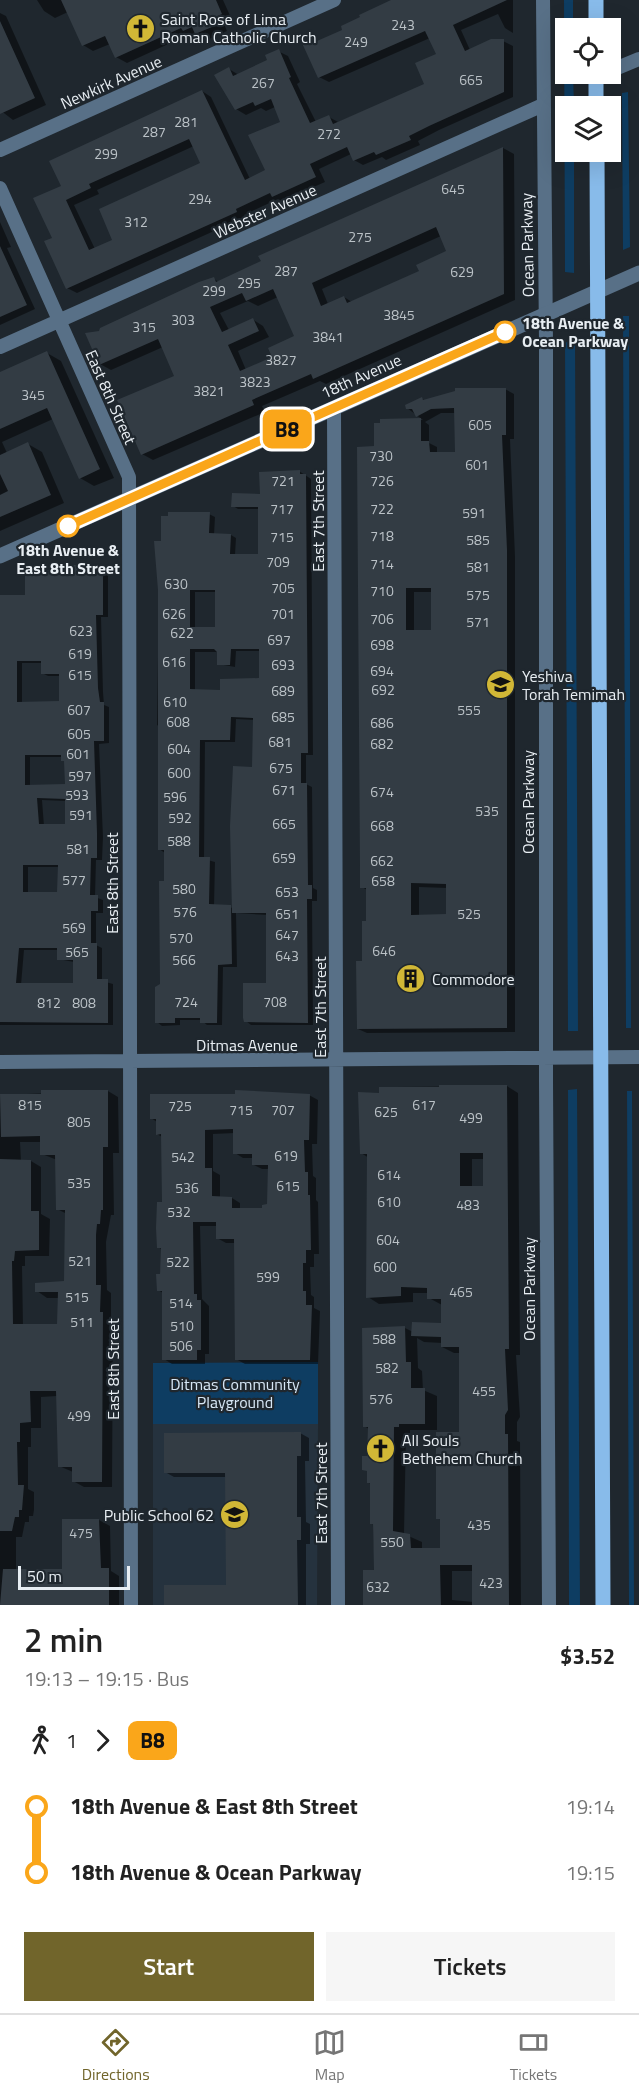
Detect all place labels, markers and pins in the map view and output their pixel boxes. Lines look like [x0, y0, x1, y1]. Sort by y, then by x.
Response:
place label: Saint Rose of Lima Roman Catholic Church [161, 7, 316, 49]
church icon: Saint Rose of Lima Roman Catholic Church [124, 12, 156, 44]
place label: 18th Avenue & Ocean Parkway [522, 311, 628, 353]
marker: 18th Avenue & Ocean Parkway [494, 321, 516, 343]
marker: 18th Avenue & East 8th Street [57, 515, 79, 537]
place label: 18th Avenue & East 8th Street [16, 538, 120, 580]
place label: Yeshiva Torah Temimah [522, 664, 625, 706]
school or university icon: Yeshiva Torah Temimah [485, 669, 517, 701]
building icon: Commodore [395, 963, 427, 995]
place label: Commodore [432, 967, 515, 991]
place label: All Souls Bethehem Church [402, 1428, 522, 1470]
church icon: All Souls Bethehem Church [365, 1433, 397, 1465]
school or university icon: Public School 62 [219, 1499, 251, 1531]
place label: Public School 62 [104, 1503, 214, 1527]

